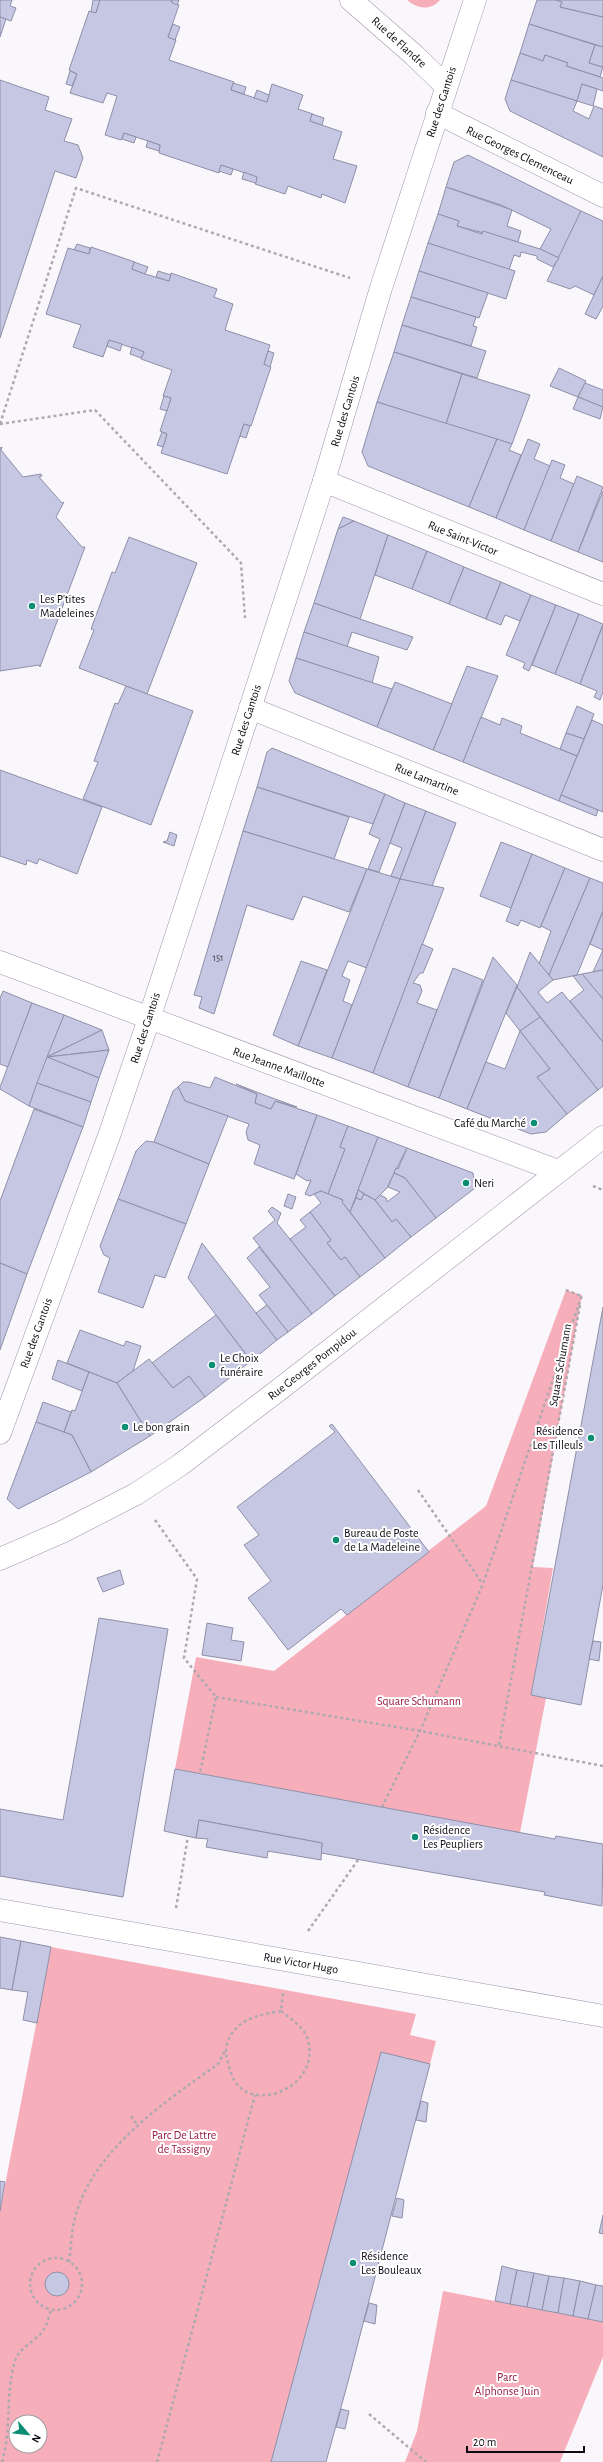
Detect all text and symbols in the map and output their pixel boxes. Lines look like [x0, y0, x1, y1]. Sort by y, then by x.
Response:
street label: Rue de Flandre [369, 14, 429, 70]
street label: Rue des Gantois [424, 65, 458, 139]
street label: Rue Georges Clemenceau [464, 124, 576, 186]
street label: Rue des Gantois [328, 374, 362, 448]
street label: Rue Saint-Victor [426, 519, 500, 557]
place label: Les P'tites Madeleines [40, 593, 94, 619]
marker: Les P'tites Madeleines [27, 601, 37, 611]
street label: Rue des Gantois [229, 683, 263, 757]
street label: Rue Lamartine [393, 761, 461, 797]
house number: 151 [212, 953, 224, 963]
street label: Rue des Gantois [128, 991, 162, 1065]
street label: Rue Jeanne Maillotte [231, 1045, 327, 1089]
place label: Café du Marché [454, 1117, 526, 1129]
marker: Café du Marché [529, 1118, 539, 1128]
place label: Neri [474, 1177, 494, 1189]
marker: Neri [461, 1178, 471, 1188]
street label: Rue des Gantois [18, 1296, 54, 1370]
street label: Square Schumann [547, 1323, 573, 1407]
street label: Rue Georges Pompidou [266, 1326, 358, 1402]
place label: Le Choix funéraire [220, 1352, 263, 1378]
marker: Le Choix funéraire [207, 1360, 217, 1370]
place label: Le bon grain [133, 1421, 190, 1433]
marker: Le bon grain [120, 1422, 130, 1432]
place label: Résidence Les Tilleuls [532, 1425, 583, 1451]
marker: Résidence Les Tilleuls [586, 1433, 596, 1443]
place label: Bureau de Poste de La Madeleine [344, 1527, 420, 1553]
marker: Bureau de Poste de La Madeleine [331, 1535, 341, 1545]
park label: Square Schumann [377, 1695, 461, 1707]
place label: Résidence Les Peupliers [423, 1824, 483, 1850]
marker: Résidence Les Peupliers [410, 1832, 420, 1842]
street label: Rue Victor Hugo [263, 1951, 339, 1975]
park label: Parc De Lattre de Tassigny [152, 2129, 216, 2156]
place label: Résidence Les Bouleaux [361, 2250, 422, 2276]
marker: Résidence Les Bouleaux [348, 2258, 358, 2268]
park label: Parc Alphonse Juin [475, 2371, 539, 2397]
north arrow [8, 2414, 48, 2454]
scale bar [467, 2428, 584, 2454]
text: N [30, 2432, 43, 2444]
text: 20 m [473, 2436, 496, 2448]

